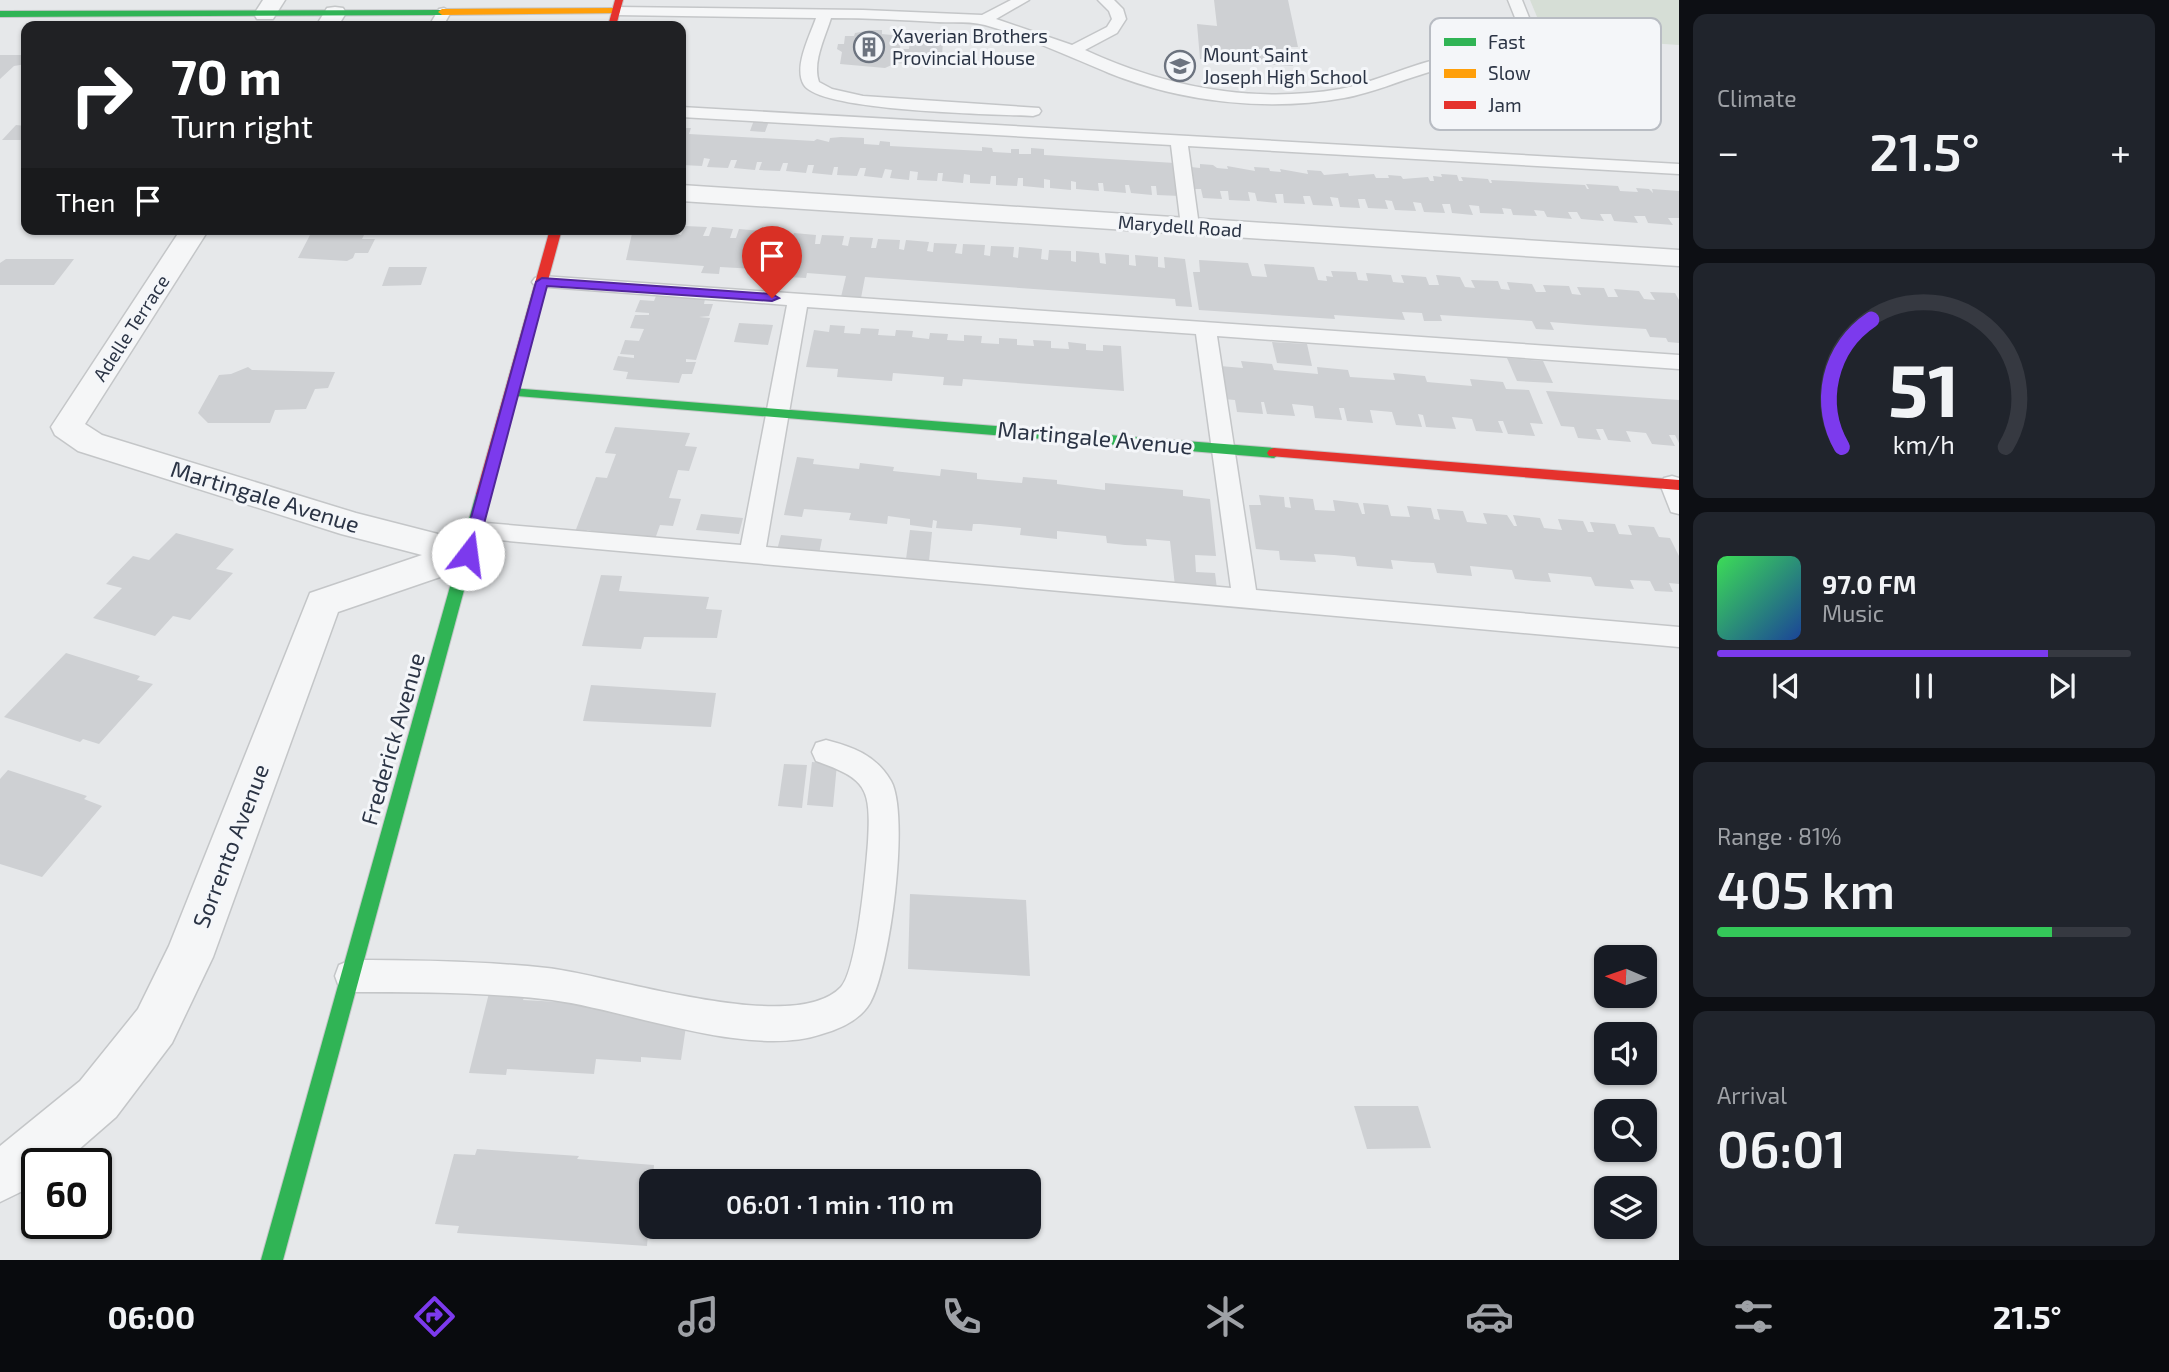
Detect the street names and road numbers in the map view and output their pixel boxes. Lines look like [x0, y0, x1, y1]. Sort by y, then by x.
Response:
street label: Marydell Road [1117, 210, 1243, 241]
street label: Adelle Terrace [88, 270, 174, 385]
street label: Martingale Avenue [996, 415, 1194, 459]
street label: Martingale Avenue [167, 454, 363, 538]
street label: Frederick Avenue [354, 649, 430, 828]
street label: Sorrento Avenue [186, 760, 274, 932]

